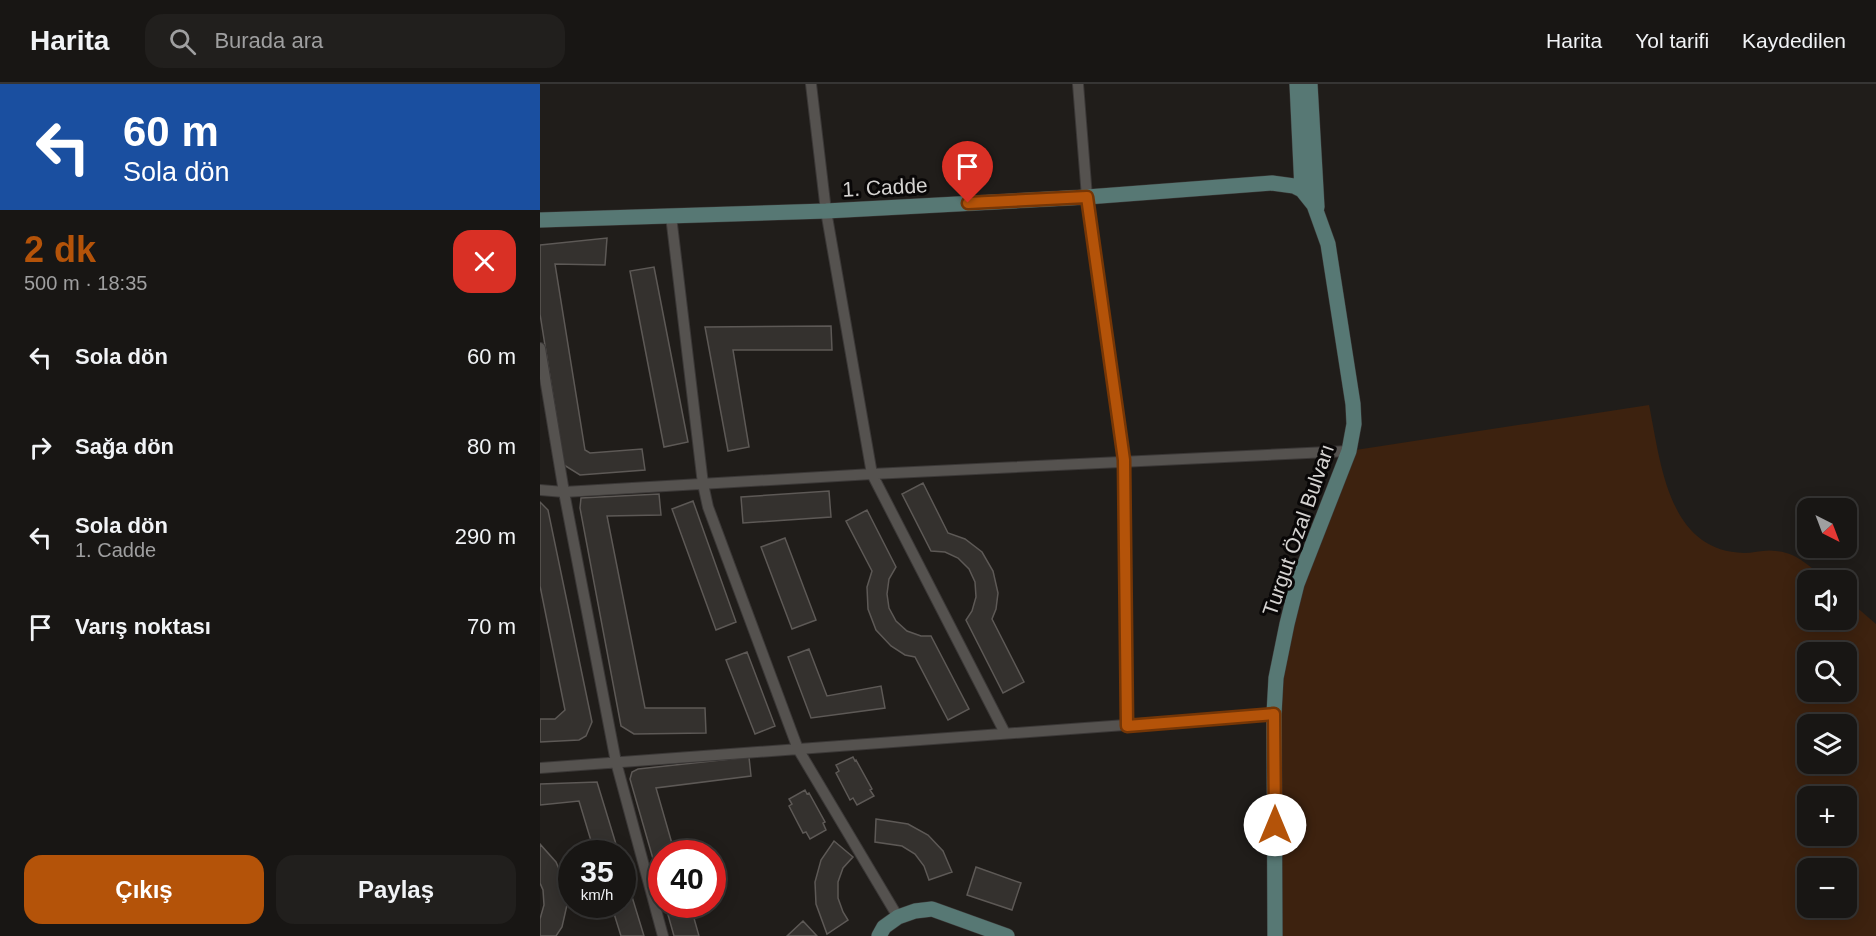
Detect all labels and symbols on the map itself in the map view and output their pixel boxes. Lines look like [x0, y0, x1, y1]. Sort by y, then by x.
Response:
pin [942, 141, 993, 203]
street label: 1. Cadde [842, 173, 928, 201]
street label: Turgut Özal Bulvarı [1258, 441, 1338, 619]
north arrow [1797, 498, 1857, 558]
position arrow [1243, 793, 1307, 857]
speed limit sign: 40 [648, 840, 726, 918]

